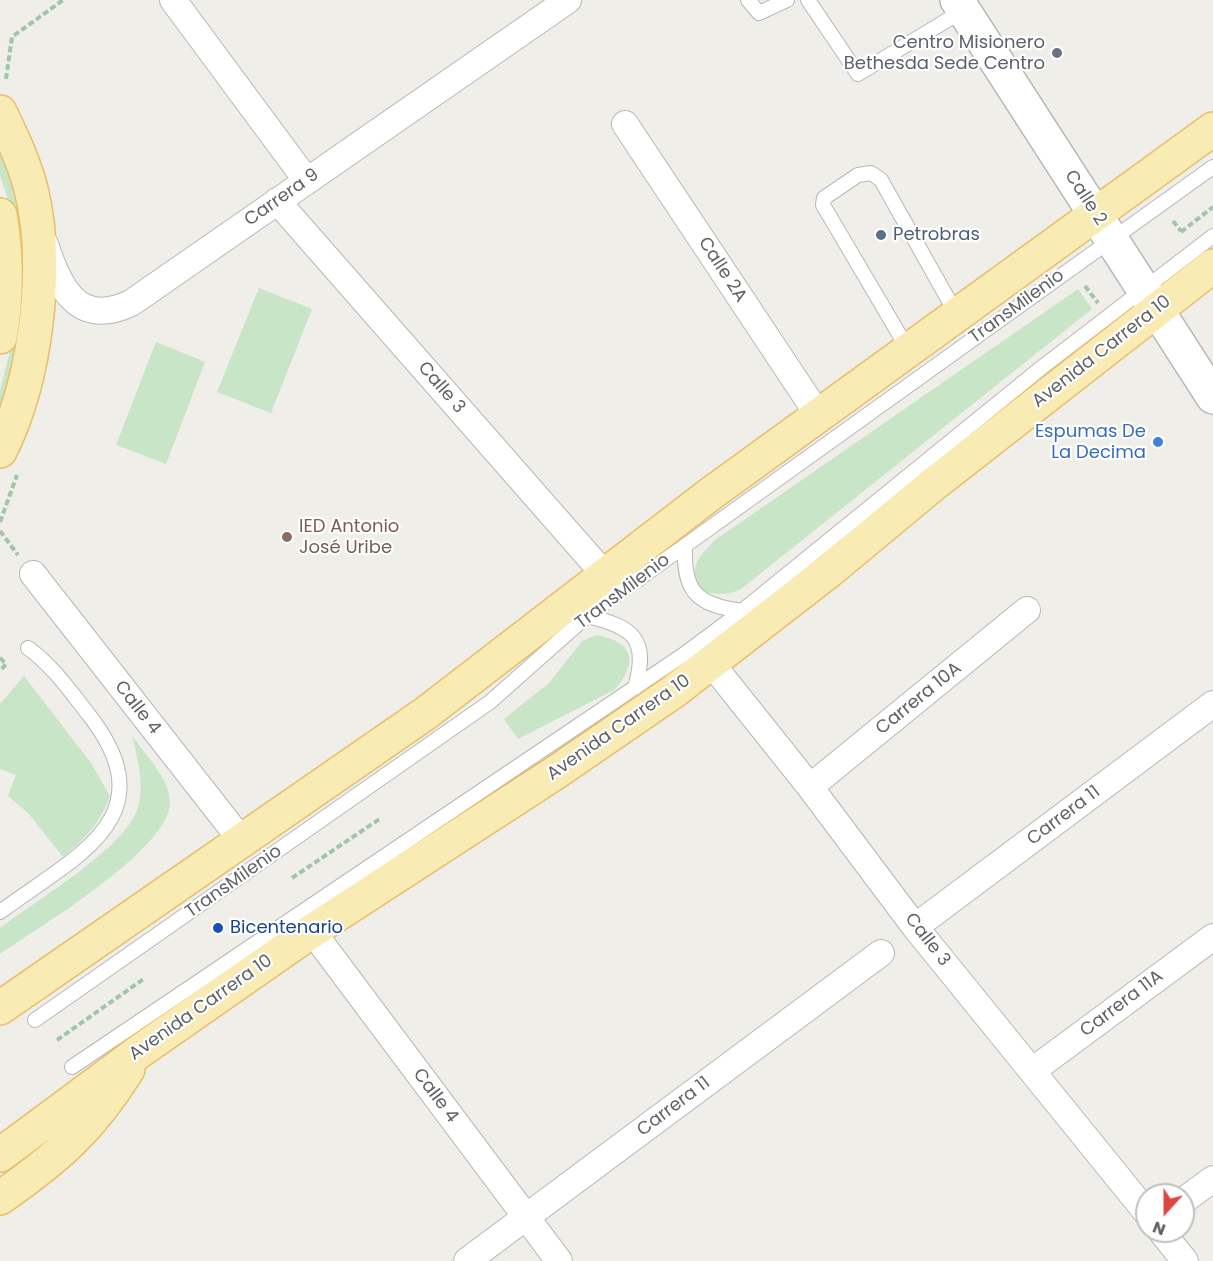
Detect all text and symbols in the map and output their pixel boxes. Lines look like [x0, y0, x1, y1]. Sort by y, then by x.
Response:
place label: Centro Misionero Bethesda Sede Centro [844, 32, 1045, 74]
marker: Centro Misionero Bethesda Sede Centro [1050, 46, 1064, 60]
street label: Carrera 9 [241, 165, 323, 231]
street label: Calle 2 [1059, 166, 1111, 230]
place label: Petrobras [893, 224, 980, 246]
marker: Petrobras [874, 228, 888, 242]
street label: Calle 2A [693, 233, 751, 307]
street label: TransMilenio [965, 265, 1069, 349]
street label: Avenida Carrera 10 [1028, 291, 1176, 413]
street label: Calle 3 [413, 358, 469, 418]
place label: Espumas De La Decima [1035, 421, 1146, 464]
marker: Espumas De La Decima [1151, 435, 1165, 449]
place label: IED Antonio José Uribe [299, 516, 399, 558]
marker: IED Antonio José Uribe [280, 530, 294, 544]
street label: TransMilenio [572, 550, 674, 634]
street label: Carrera 10A [872, 658, 966, 740]
street label: Avenida Carrera 10 [543, 670, 695, 786]
street label: Calle 4 [109, 677, 165, 739]
street label: Carrera 11 [1023, 782, 1105, 850]
street label: TransMilenio [182, 841, 286, 923]
street label: Calle 3 [900, 909, 954, 971]
place label: Bicentenario [230, 917, 343, 939]
marker: Bicentenario [211, 921, 225, 935]
street label: Avenida Carrera 10 [125, 950, 277, 1066]
street label: Carrera 11A [1076, 966, 1168, 1042]
street label: Calle 4 [408, 1065, 462, 1127]
street label: Carrera 11 [633, 1073, 715, 1141]
north arrow [1135, 1183, 1195, 1243]
text: N [1149, 1216, 1169, 1241]

